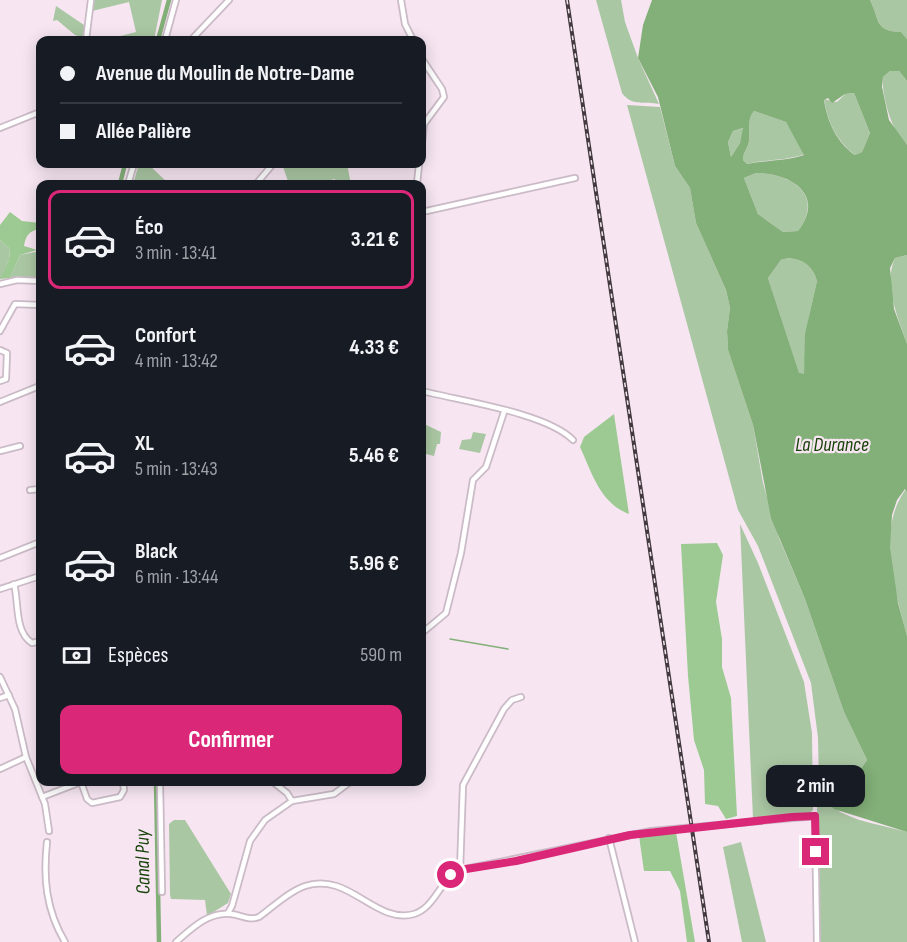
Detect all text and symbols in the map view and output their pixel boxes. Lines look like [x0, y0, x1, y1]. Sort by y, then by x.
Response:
text: Avenue du Moulin de Notre-Dame [96, 60, 355, 87]
text: Allée Palière [96, 118, 191, 145]
icon: car [63, 213, 117, 267]
text: Éco [135, 214, 163, 241]
text: 3.21 € [351, 226, 399, 253]
text: 3 min · 13:41 [135, 241, 217, 265]
icon: car [63, 321, 117, 375]
text: Confort [135, 322, 196, 349]
text: 4.33 € [349, 334, 399, 361]
text: 4 min · 13:42 [135, 349, 218, 373]
icon: car [63, 429, 117, 483]
text: XL [135, 430, 154, 457]
water label: La Durance [795, 433, 869, 457]
text: 5.46 € [349, 442, 399, 469]
text: 5 min · 13:43 [135, 457, 218, 481]
icon: car [63, 537, 117, 591]
text: Black [135, 538, 177, 565]
text: 5.96 € [349, 550, 399, 577]
text: 6 min · 13:44 [135, 565, 218, 589]
icon: cash [60, 639, 93, 672]
text: Espèces [108, 642, 168, 669]
text: 590 m [360, 643, 402, 667]
button: Confirmer [60, 705, 402, 774]
callout: 2 min [766, 765, 866, 807]
text: 2 min [796, 774, 835, 798]
water label: Canal Puy [130, 828, 156, 895]
route end [802, 838, 829, 865]
route start [437, 861, 464, 888]

